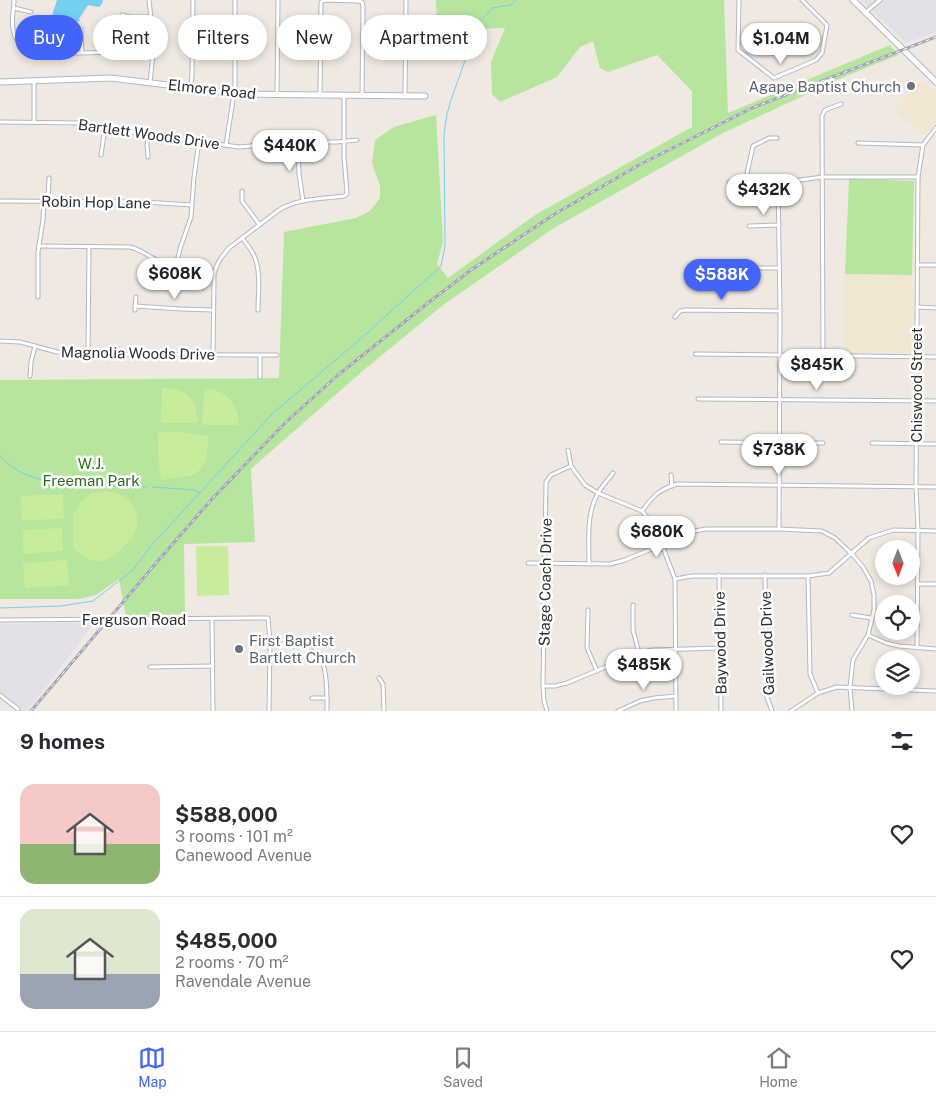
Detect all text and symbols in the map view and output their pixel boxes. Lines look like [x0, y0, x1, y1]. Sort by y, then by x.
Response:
chip: Buy [15, 15, 83, 60]
chip: Rent [93, 15, 168, 60]
chip: Filters [178, 15, 267, 60]
chip: New [277, 15, 351, 60]
chip: Apartment [361, 15, 487, 60]
pin: $1.04M [740, 22, 822, 65]
text: $1.04M [752, 29, 810, 48]
street label: Elmore Road [167, 76, 257, 102]
place label: Agape Baptist Church [749, 78, 901, 95]
marker: Agape Baptist Church [905, 80, 917, 92]
street label: Bartlett Woods Drive [77, 116, 221, 152]
pin: $440K [255, 130, 325, 172]
text: $440K [263, 136, 317, 155]
pin: $432K [729, 174, 799, 216]
text: $432K [737, 180, 791, 199]
street label: Robin Hop Lane [41, 193, 151, 211]
pin: $608K [140, 258, 210, 300]
pin: $588K [687, 258, 757, 301]
text: $608K [148, 264, 202, 283]
text: $588K [695, 265, 749, 284]
street label: Chiswood Street [908, 327, 925, 443]
street label: Magnolia Woods Drive [61, 343, 215, 363]
pin: $845K [782, 348, 852, 391]
text: $845K [790, 355, 844, 374]
pin: $738K [744, 434, 814, 476]
text: $738K [752, 440, 806, 459]
park label: W.J. Freeman Park [42, 455, 140, 489]
pin: $680K [622, 516, 692, 558]
street label: Stage Coach Drive [535, 518, 555, 646]
text: $680K [630, 522, 684, 541]
north arrow [875, 540, 920, 585]
map controls [875, 540, 920, 695]
street label: Baywood Drive [711, 591, 729, 695]
street label: Gailwood Drive [757, 591, 777, 695]
button: locate [875, 595, 920, 640]
street label: Ferguson Road [82, 611, 186, 628]
place label: First Baptist Bartlett Church [249, 632, 356, 666]
marker: First Baptist Bartlett Church [233, 643, 245, 655]
pin: $485K [609, 648, 679, 691]
button: layers [875, 650, 920, 695]
text: $485K [617, 655, 671, 674]
icon: filters [888, 727, 916, 755]
text: 9 homes [20, 729, 105, 754]
text: $588,000 [175, 802, 278, 827]
icon: home [60, 804, 120, 864]
icon: heart [888, 820, 916, 848]
text: 3 rooms · 101 m² [175, 827, 293, 846]
text: Canewood Avenue [175, 846, 312, 865]
text: $485,000 [175, 928, 278, 953]
icon: home [60, 929, 120, 989]
icon: heart [888, 945, 916, 973]
text: 2 rooms · 70 m² [175, 953, 288, 972]
text: Ravendale Avenue [175, 972, 311, 991]
tab: Map [138, 1044, 167, 1090]
tab: Saved [443, 1044, 483, 1090]
tab: Home [759, 1044, 798, 1090]

